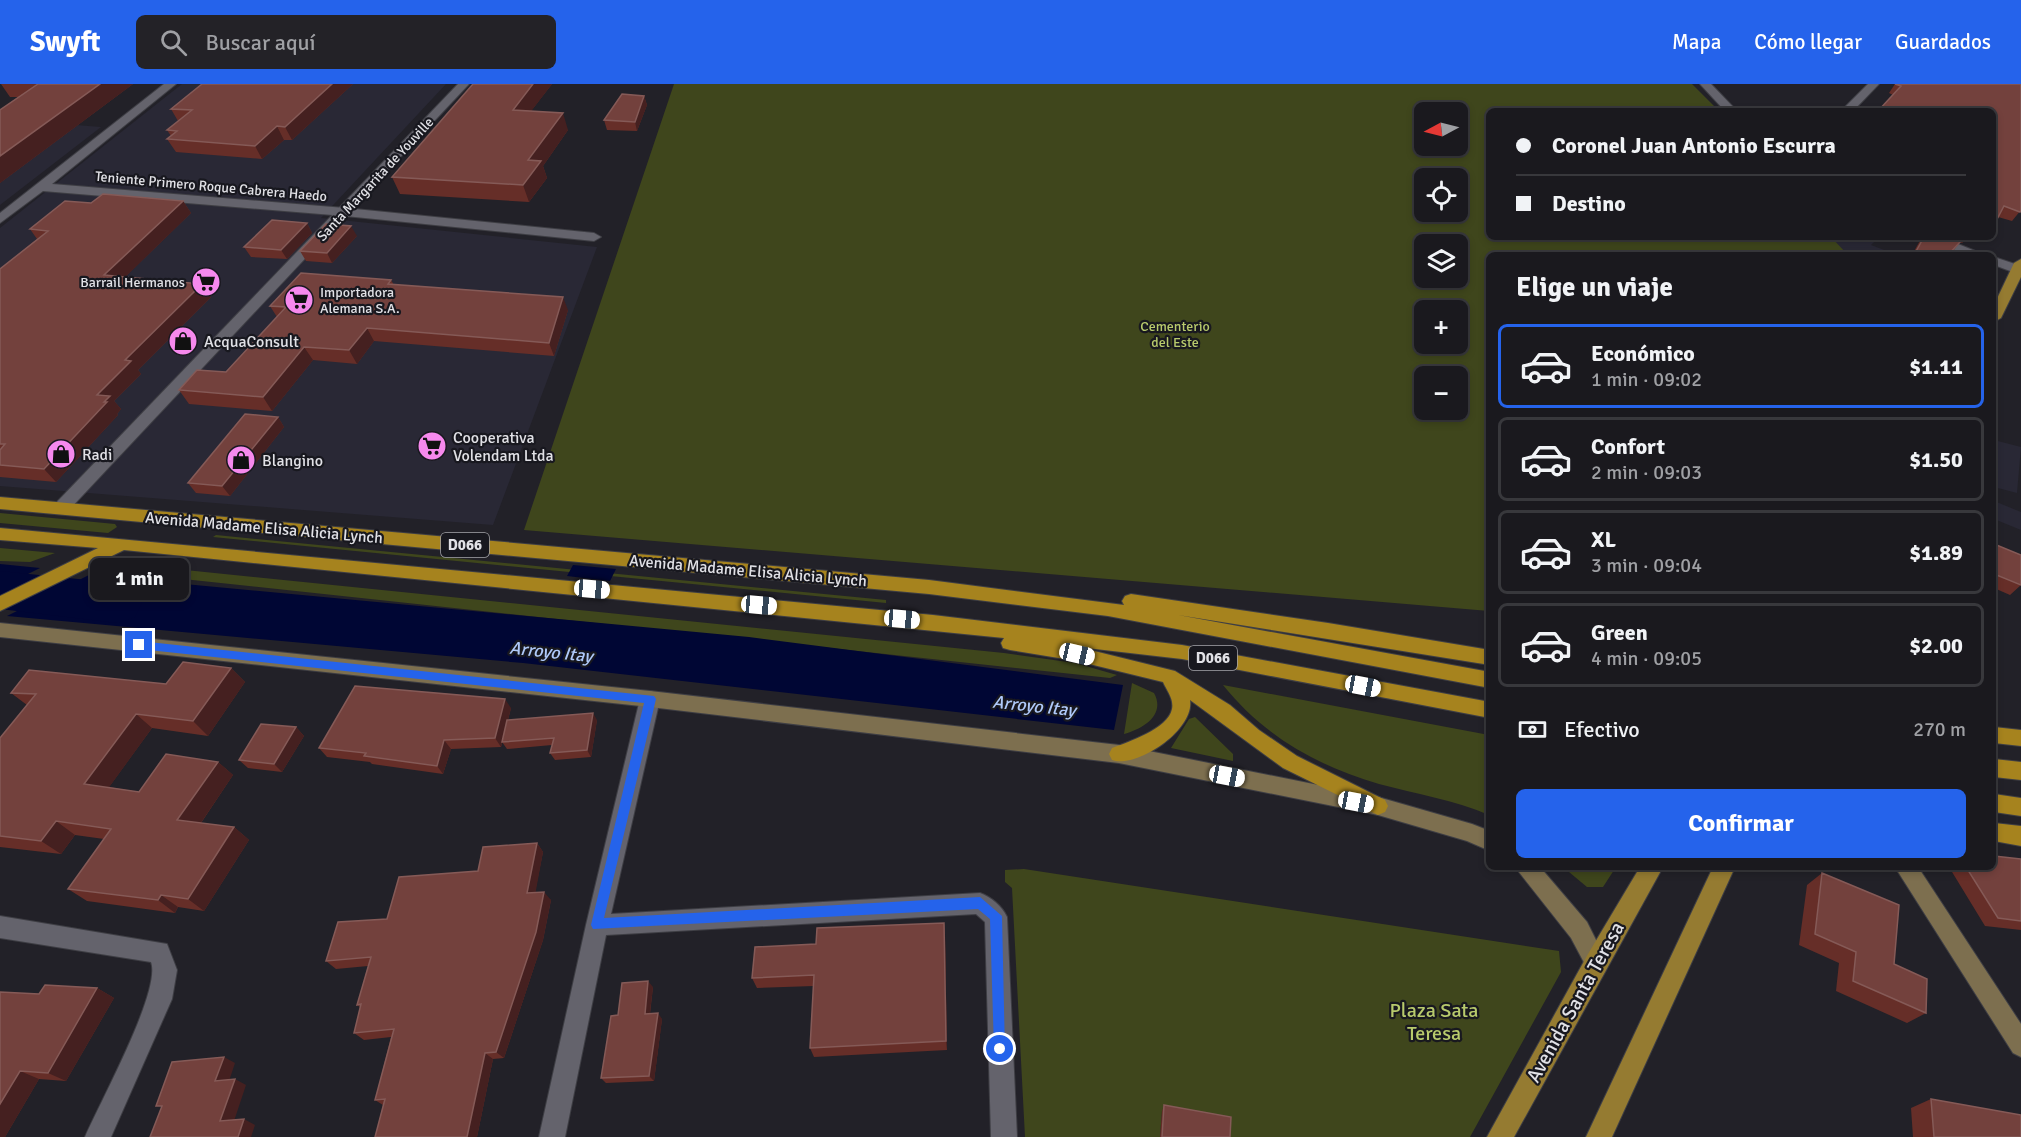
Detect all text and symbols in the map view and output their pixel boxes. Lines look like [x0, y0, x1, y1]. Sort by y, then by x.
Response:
search box [136, 15, 556, 69]
text: Swyft [30, 25, 100, 59]
icon: search [157, 26, 190, 59]
text: Buscar aquí [205, 29, 315, 56]
text: Mapa [1672, 29, 1721, 55]
text: Cómo llegar [1754, 29, 1862, 55]
text: Guardados [1895, 29, 1991, 55]
north arrow [1414, 102, 1468, 156]
map controls [1414, 102, 1468, 420]
street label: Santa Margarita de Youville [313, 114, 437, 245]
text: Coronel Juan Antonio Escurra [1552, 132, 1836, 159]
street label: Teniente Primero Roque Cabrera Haedo [94, 168, 328, 205]
button: locate [1414, 168, 1468, 222]
text: Destino [1552, 190, 1626, 217]
button: layers [1414, 234, 1468, 288]
supermarket icon: Barrail Hermanos [190, 266, 222, 298]
text: Elige un viaje [1516, 271, 1673, 304]
place label: Barrail Hermanos [80, 274, 185, 291]
supermarket icon: Importadora Alemana S.A. [283, 284, 315, 316]
place label: Importadora Alemana S.A. [320, 284, 400, 317]
button: + [1414, 300, 1468, 354]
park label: Cementerio del Este [1140, 318, 1210, 351]
shop icon: AcquaConsult [167, 325, 199, 357]
place label: AcquaConsult [204, 332, 299, 352]
icon: car [1519, 339, 1573, 393]
text: Económico [1591, 340, 1695, 367]
text: $1.11 [1909, 353, 1963, 380]
button: − [1414, 366, 1468, 420]
text: 1 min · 09:02 [1591, 367, 1702, 392]
place label: Cooperativa Volendam Ltda [453, 428, 554, 466]
supermarket icon: Cooperativa Volendam Ltda [416, 430, 448, 462]
icon: car [1519, 432, 1573, 486]
text: Confort [1591, 433, 1665, 460]
shop icon: Radi [45, 438, 77, 470]
shop icon: Blangino [225, 444, 257, 476]
place label: Radi [82, 445, 112, 465]
text: $1.50 [1909, 446, 1963, 473]
place label: Blangino [262, 451, 323, 471]
text: 2 min · 09:03 [1591, 460, 1702, 485]
street label: Avenida Madame Elisa Alicia Lynch [144, 508, 384, 548]
icon: car [1519, 525, 1573, 579]
text: XL [1591, 526, 1616, 553]
road number: D066 [441, 533, 489, 557]
text: $1.89 [1909, 539, 1963, 566]
street label: Avenida Madame Elisa Alicia Lynch [628, 551, 868, 591]
text: 3 min · 09:04 [1591, 553, 1702, 578]
callout: 1 min [90, 558, 188, 600]
text: 1 min [115, 566, 164, 591]
car [573, 578, 611, 600]
car [740, 594, 778, 616]
car [883, 608, 921, 630]
icon: car [1519, 618, 1573, 672]
text: Green [1591, 619, 1648, 646]
route end [125, 631, 152, 658]
text: $2.00 [1909, 632, 1963, 659]
water label: Arroyo Itay [508, 637, 596, 668]
car [1057, 641, 1097, 667]
road number: D066 [1189, 646, 1237, 670]
text: 4 min · 09:05 [1591, 646, 1702, 671]
car [1344, 674, 1382, 698]
water label: Arroyo Itay [991, 691, 1079, 722]
icon: cash [1516, 713, 1549, 746]
text: Efectivo [1564, 716, 1640, 743]
text: 270 m [1913, 717, 1966, 742]
car [1208, 764, 1246, 788]
button: Confirmar [1516, 789, 1966, 858]
car [1337, 790, 1375, 814]
street label: Avenida Santa Teresa [1521, 917, 1630, 1087]
park label: Plaza Sata Teresa [1389, 998, 1479, 1046]
route start [986, 1035, 1013, 1062]

